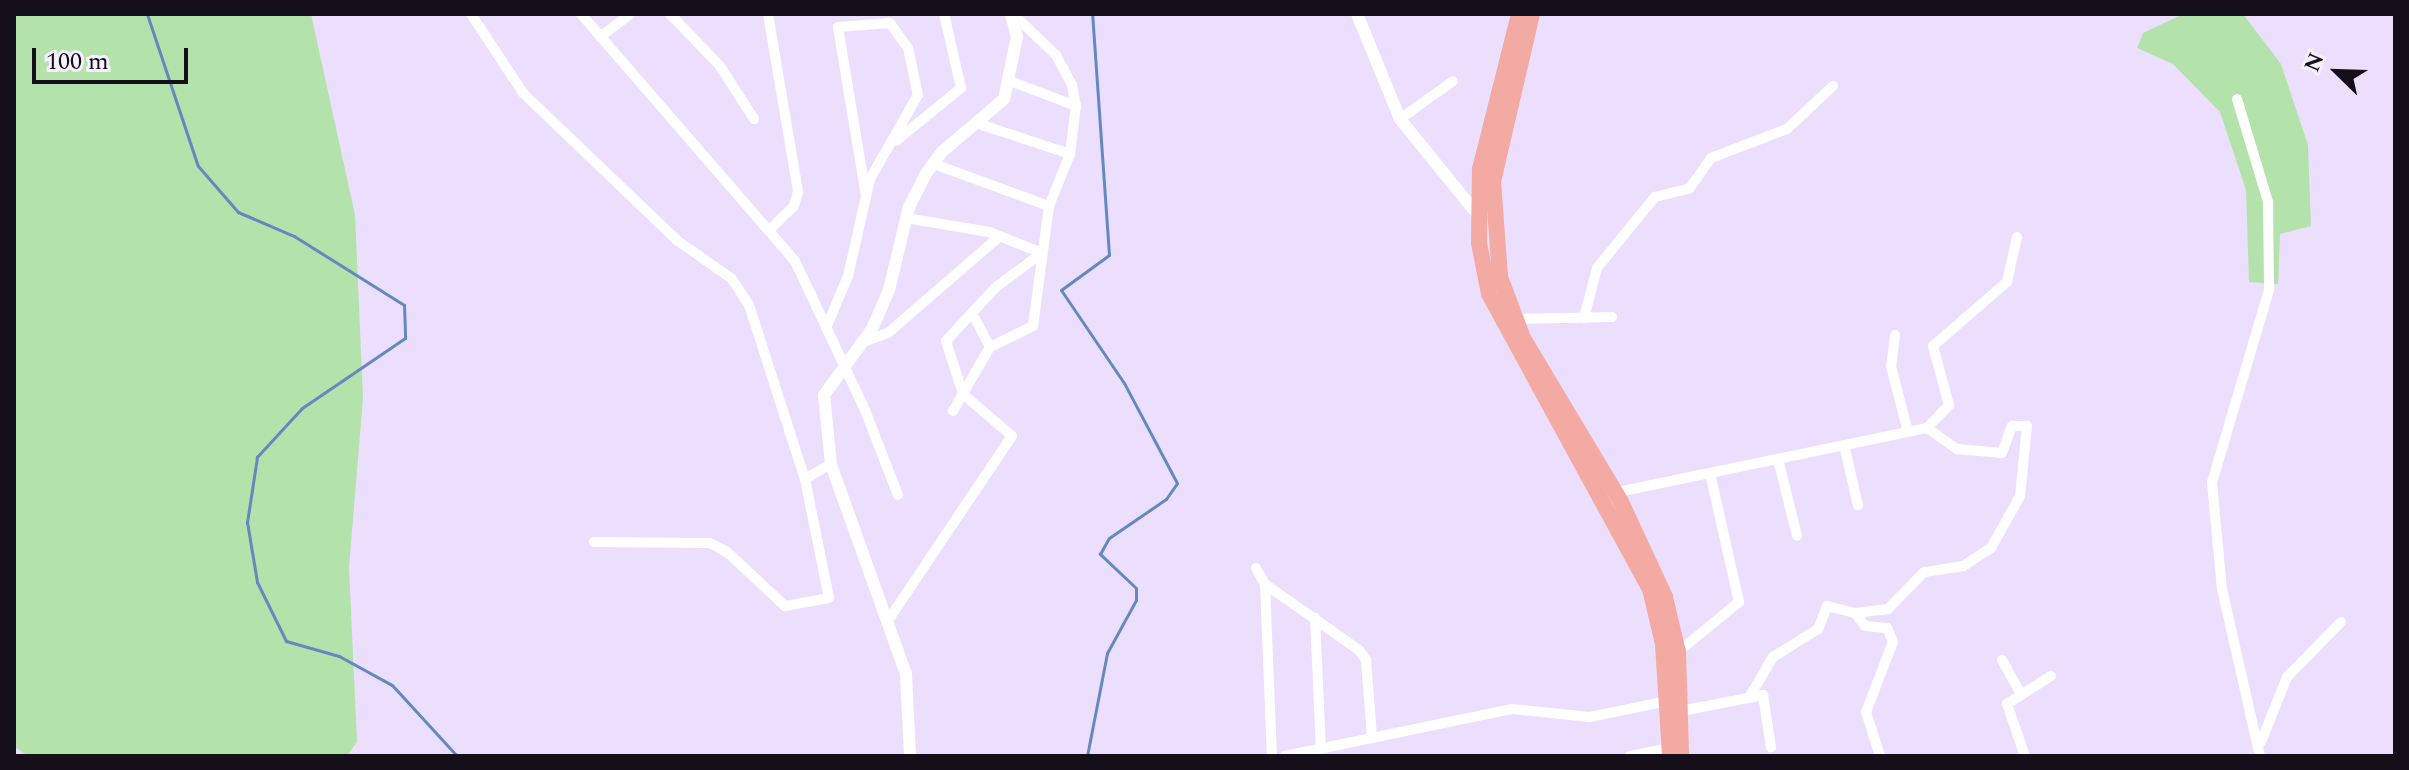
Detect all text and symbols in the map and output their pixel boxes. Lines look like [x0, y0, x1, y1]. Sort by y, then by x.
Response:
scale bar [36, 32, 192, 82]
north arrow [2297, 32, 2377, 112]
text: 100 m [46, 44, 109, 80]
text: N [2296, 48, 2333, 77]

